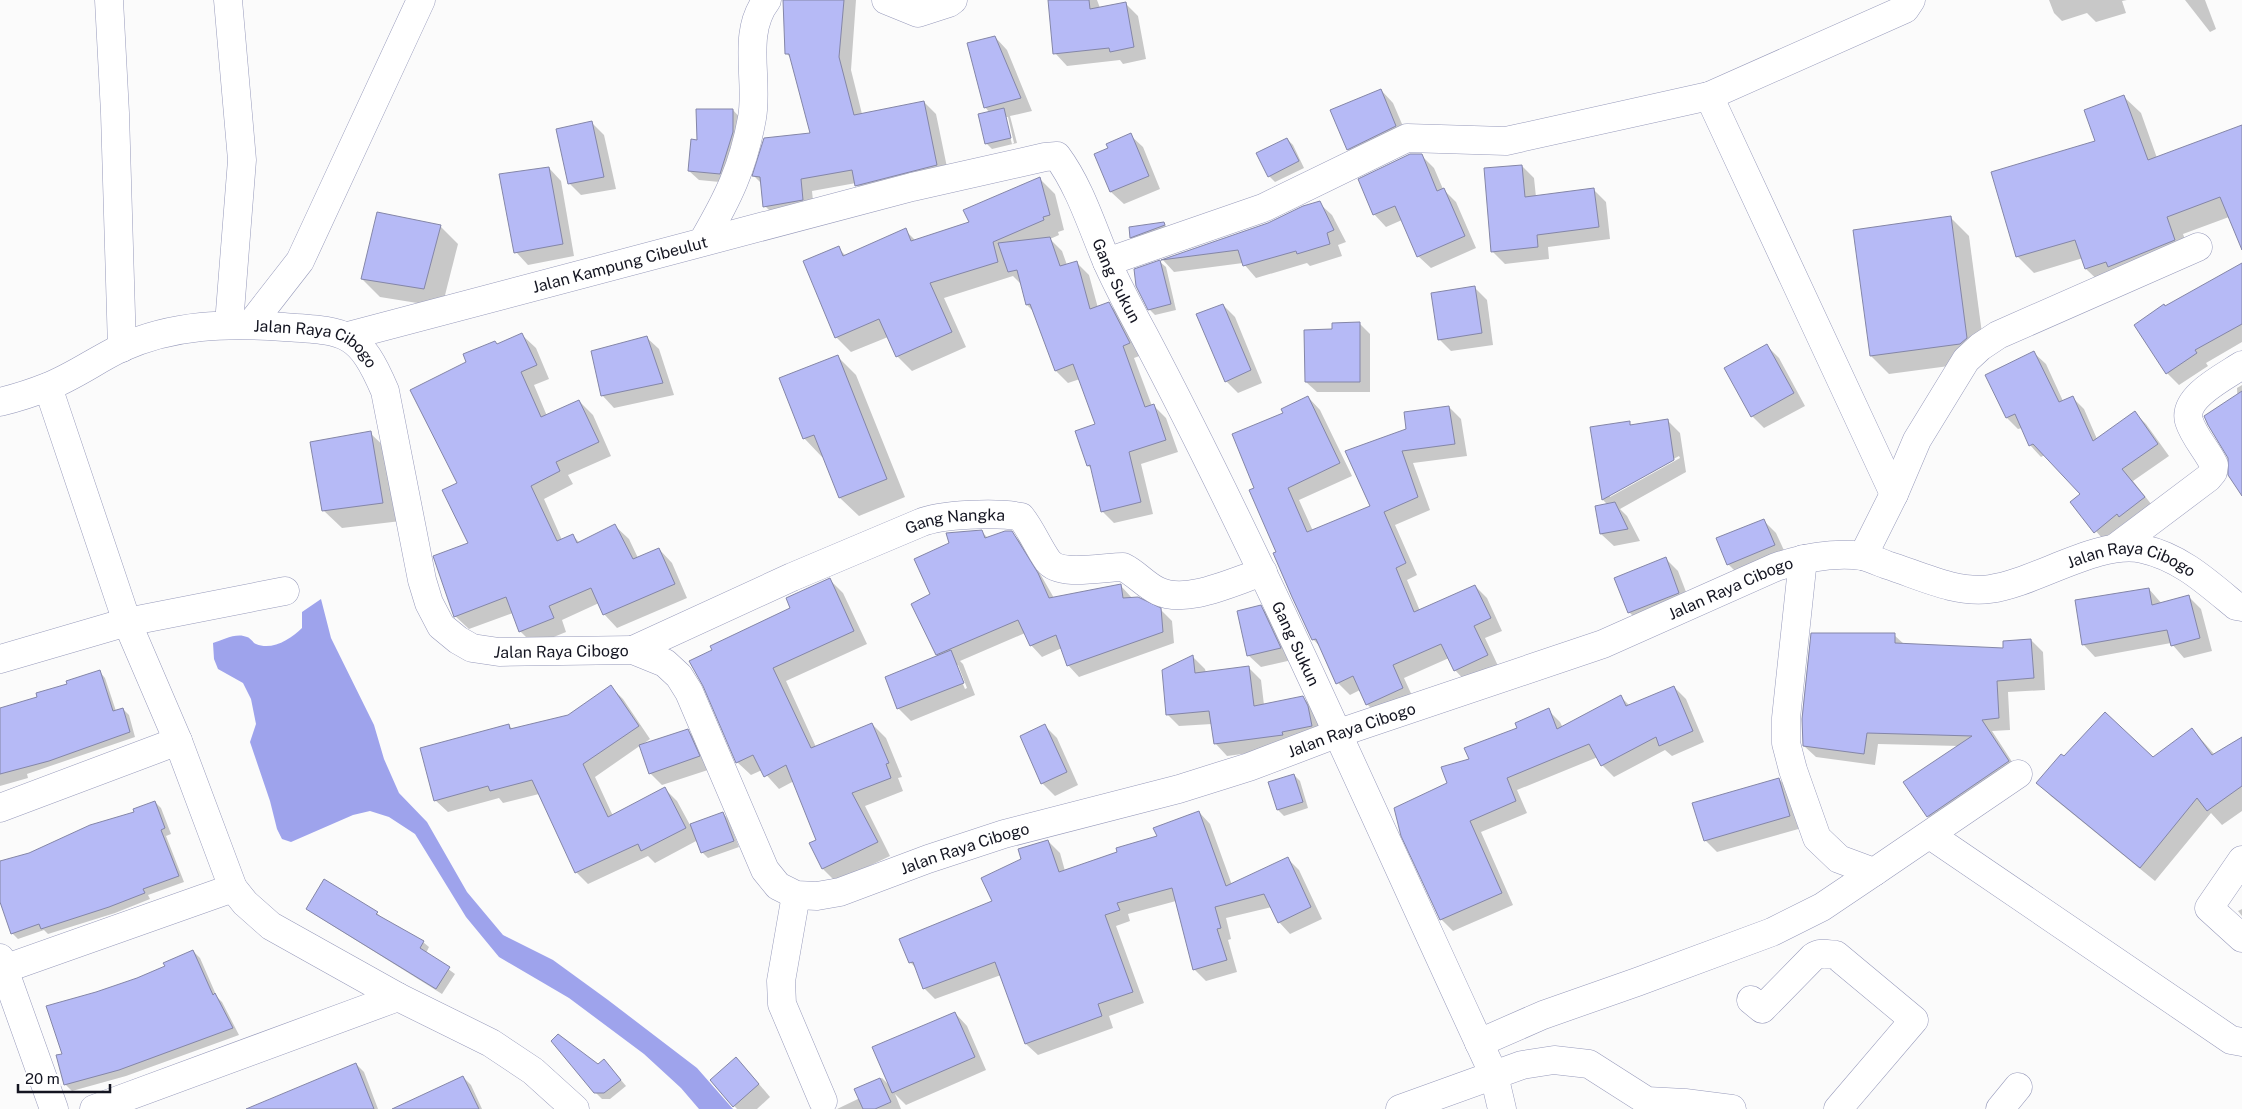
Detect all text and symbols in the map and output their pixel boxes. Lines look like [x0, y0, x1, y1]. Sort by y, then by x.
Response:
street label: Jalan Kampung Cibeulut [530, 232, 710, 297]
street label: Gang Sukun [1088, 236, 1145, 326]
street label: Jalan Raya Cibogo [253, 316, 381, 371]
street label: Gang Nangka [902, 505, 1006, 538]
street label: Jalan Raya Cibogo [2064, 538, 2199, 581]
street label: Jalan Raya Cibogo [1665, 553, 1795, 624]
street label: Gang Sukun [1268, 598, 1323, 689]
street label: Jalan Raya Cibogo [493, 641, 629, 662]
street label: Jalan Raya Cibogo [1285, 699, 1418, 762]
street label: Jalan Raya Cibogo [898, 819, 1031, 879]
scale bar [18, 1062, 110, 1094]
text: 20 m [25, 1070, 60, 1087]

